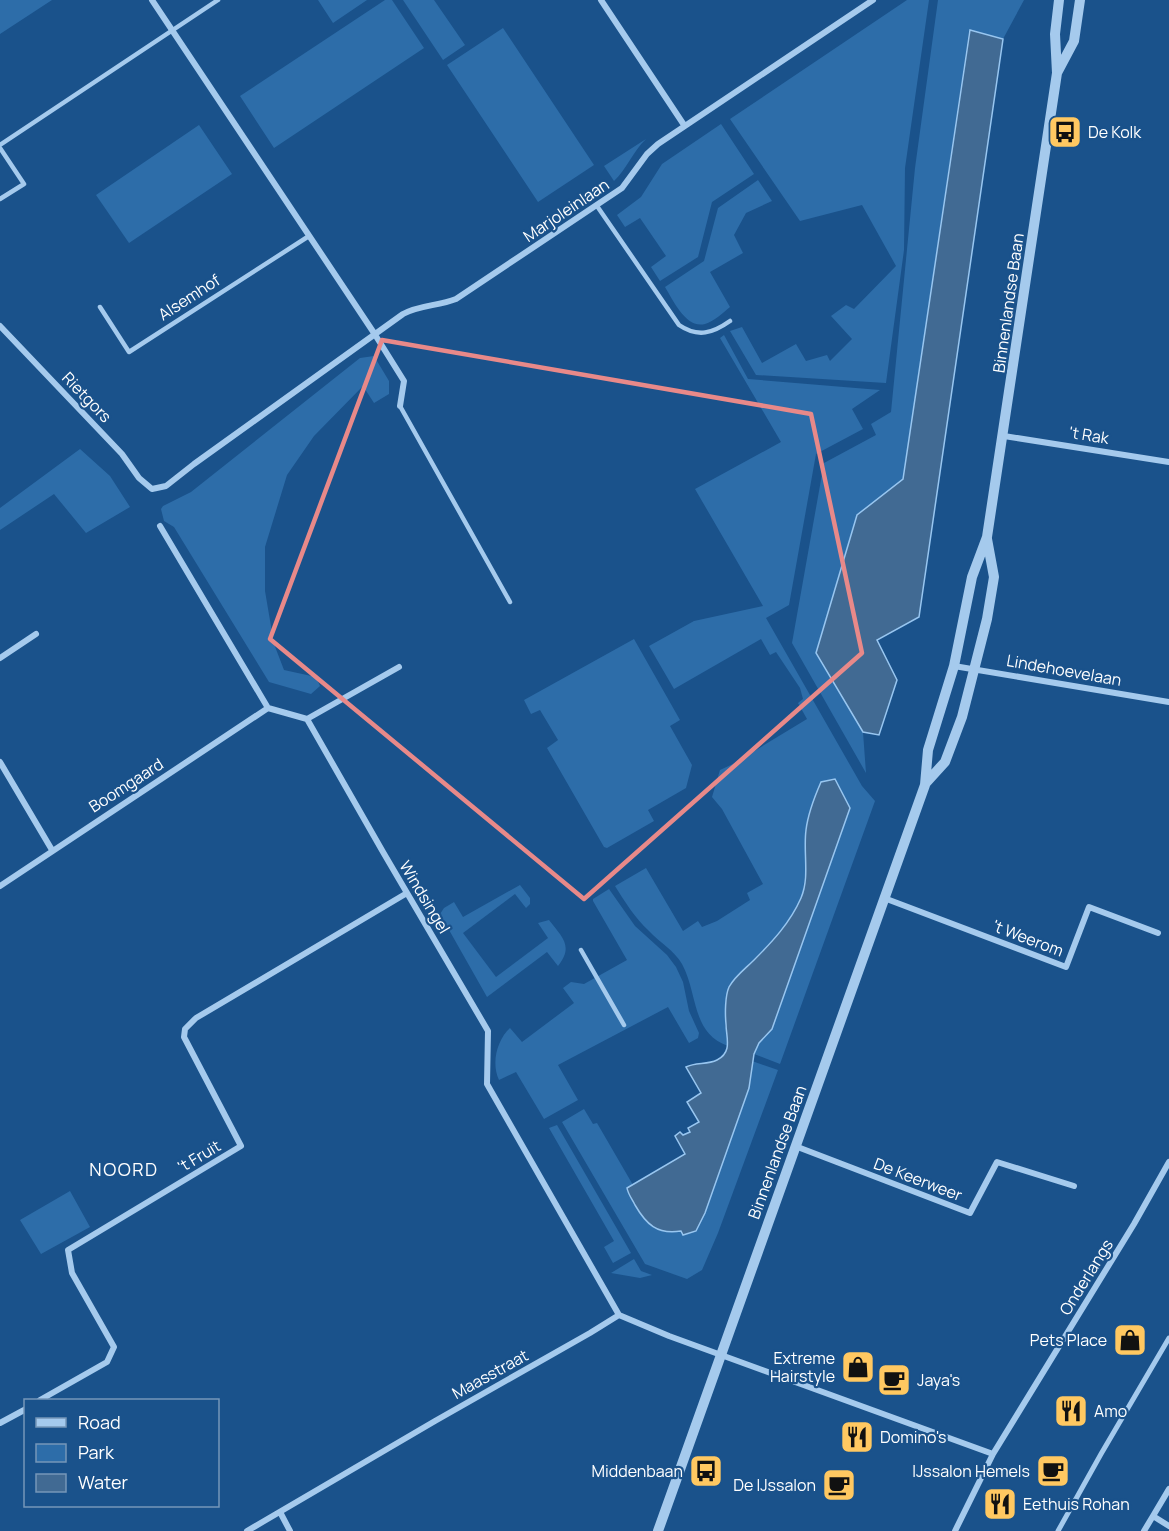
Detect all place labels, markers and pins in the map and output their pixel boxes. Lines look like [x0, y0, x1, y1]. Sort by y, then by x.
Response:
bus stop icon: De Kolk [1047, 114, 1083, 150]
place label: De Kolk [1088, 121, 1142, 143]
shop icon: Pets Place [1112, 1322, 1148, 1358]
place label: Pets Place [1030, 1329, 1107, 1351]
place label: Extreme Hairstyle [770, 1347, 835, 1387]
shop icon: Extreme Hairstyle [840, 1349, 876, 1385]
cafe icon: Jaya's [876, 1362, 912, 1398]
place label: Jaya's [917, 1369, 960, 1391]
restaurant icon: Amo [1053, 1393, 1089, 1429]
place label: Amo [1094, 1400, 1127, 1422]
restaurant icon: Domino's [839, 1419, 875, 1455]
place label: Domino's [880, 1426, 946, 1448]
bus stop icon: Middenbaan [688, 1453, 724, 1489]
cafe icon: IJssalon Hemels [1035, 1453, 1071, 1489]
place label: Middenbaan [591, 1460, 683, 1482]
place label: IJssalon Hemels [912, 1460, 1030, 1482]
cafe icon: De IJssalon [821, 1467, 857, 1503]
place label: De IJssalon [733, 1474, 816, 1496]
restaurant icon: Eethuis Rohan [982, 1486, 1018, 1522]
place label: Eethuis Rohan [1023, 1493, 1130, 1515]

